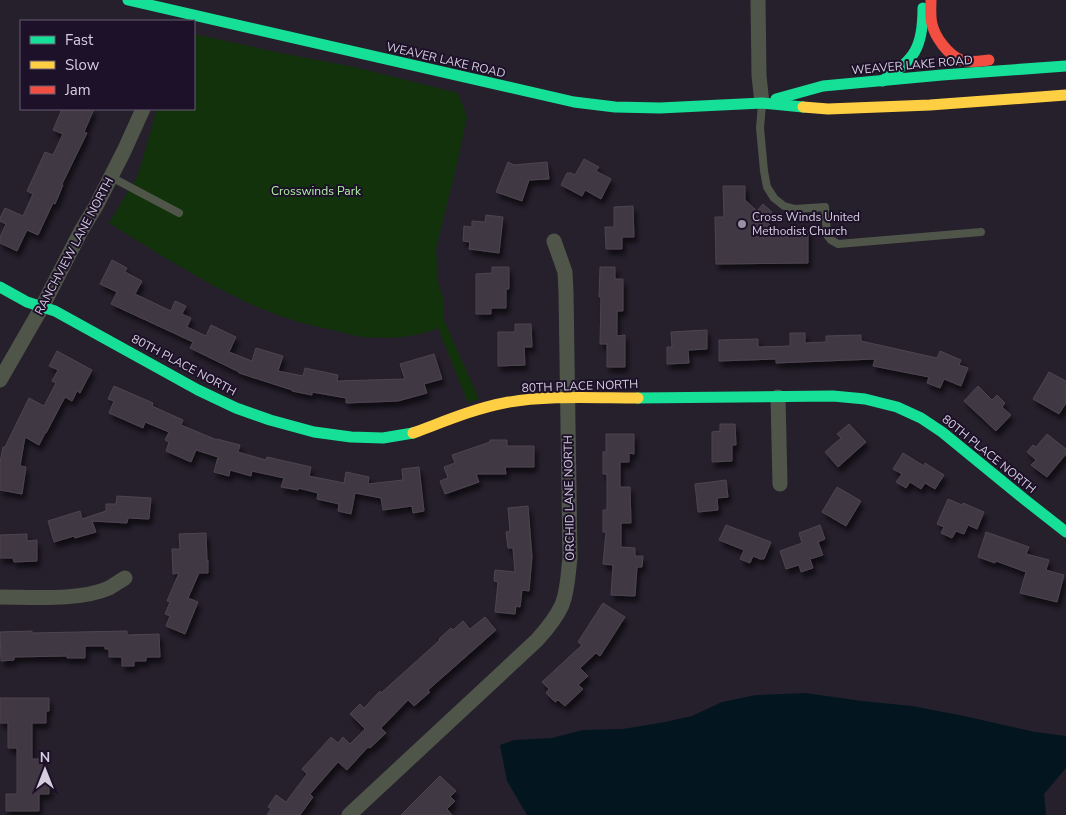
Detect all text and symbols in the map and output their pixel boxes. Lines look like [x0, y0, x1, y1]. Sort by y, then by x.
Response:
legend [20, 20, 195, 110]
text: Fast [65, 30, 94, 50]
street label: WEAVER LAKE ROAD [385, 39, 507, 82]
street label: WEAVER LAKE ROAD [851, 52, 973, 78]
text: Slow [65, 55, 100, 75]
text: Jam [64, 80, 91, 100]
street label: RANCHVIEW LANE NORTH [31, 174, 117, 318]
park label: Crosswinds Park [271, 183, 362, 199]
place label: Cross Winds United Methodist Church [752, 209, 860, 239]
marker: Cross Winds United Methodist Church [736, 218, 748, 230]
street label: 80TH PLACE NORTH [129, 331, 239, 399]
street label: 80TH PLACE NORTH [521, 376, 639, 396]
street label: 80TH PLACE NORTH [939, 411, 1039, 497]
street label: ORCHID LANE NORTH [560, 435, 578, 561]
north arrow [20, 745, 70, 795]
text: N [40, 748, 50, 767]

